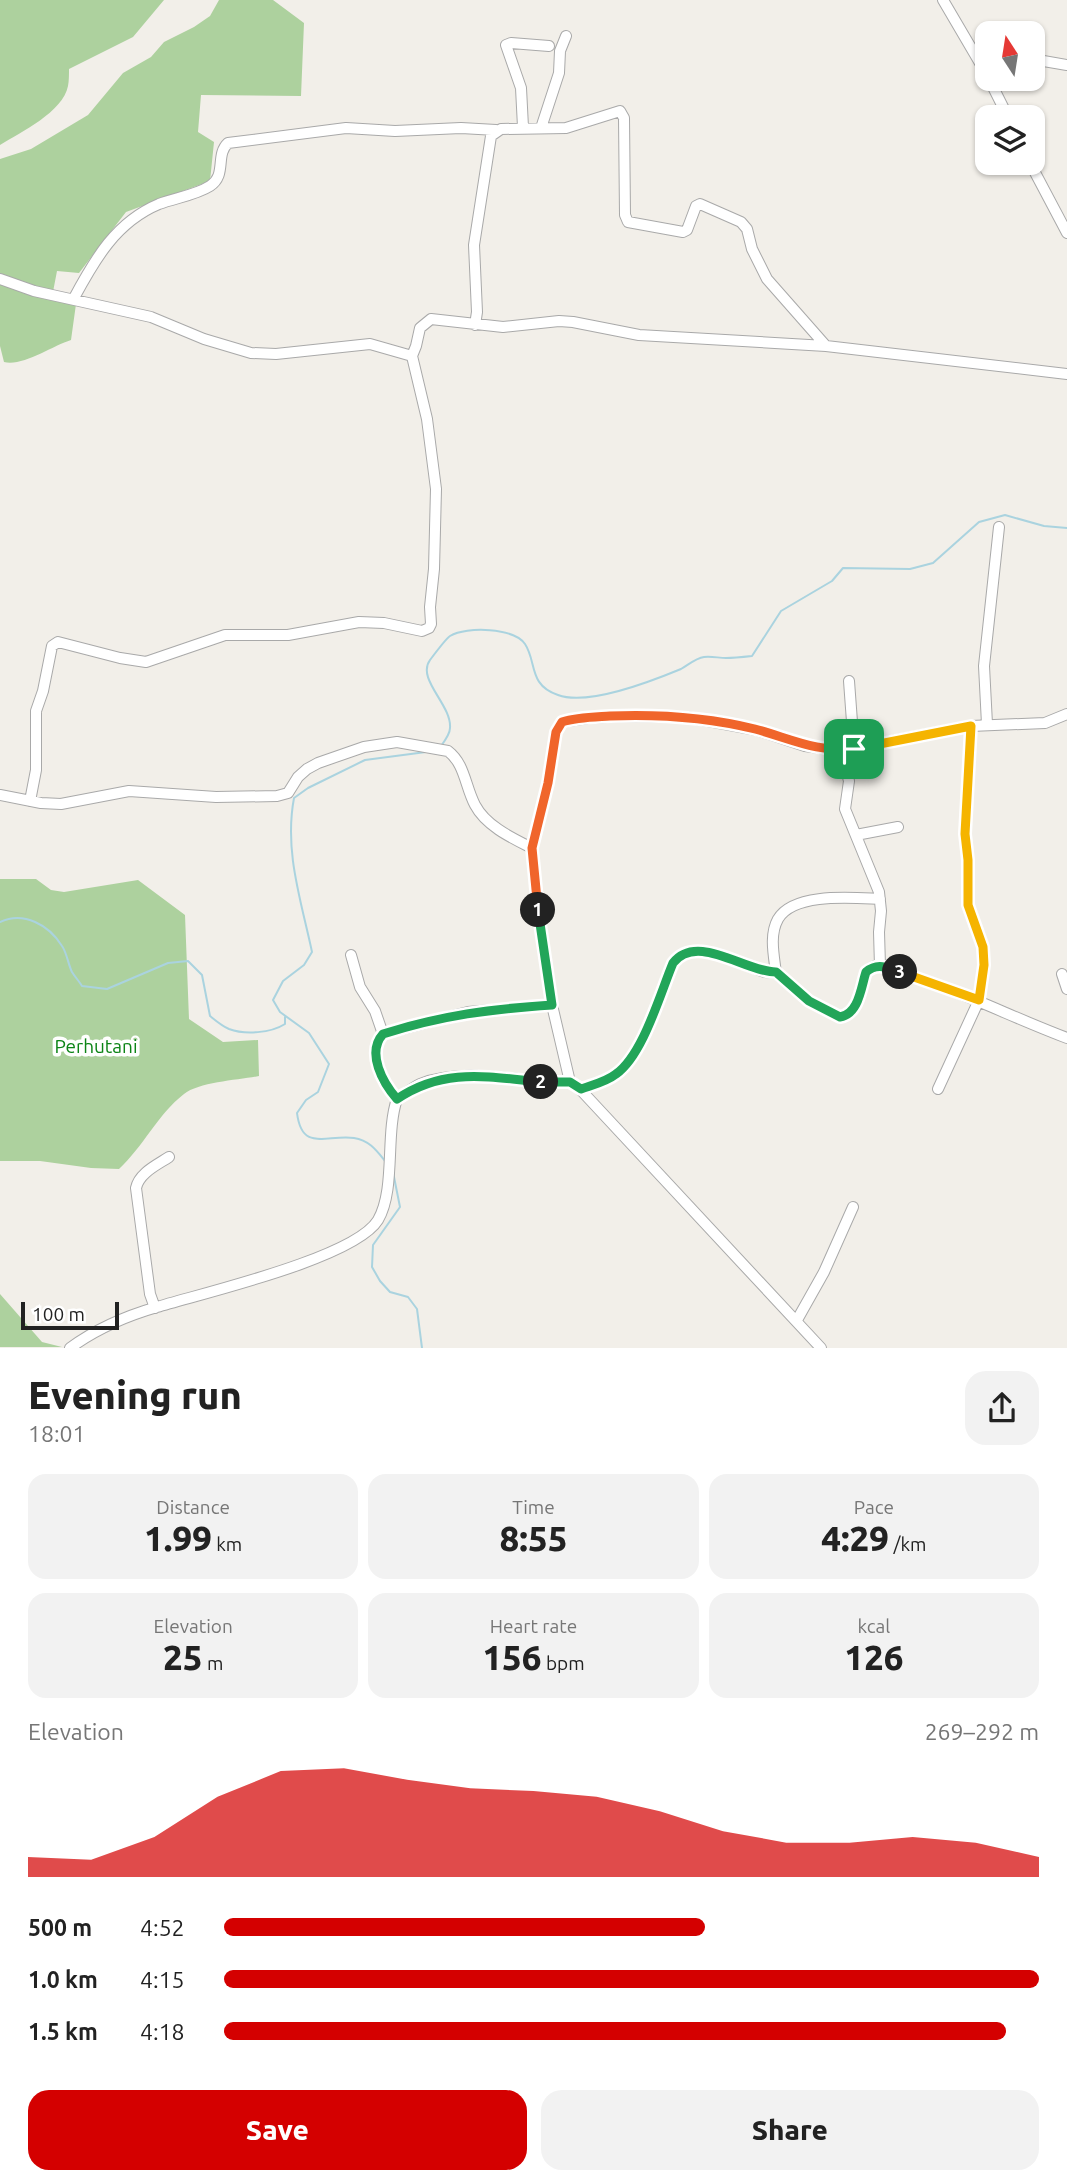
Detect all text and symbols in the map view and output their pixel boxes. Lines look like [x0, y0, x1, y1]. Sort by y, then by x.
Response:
north arrow [975, 21, 1045, 91]
map controls [975, 21, 1045, 175]
button: layers [975, 105, 1045, 175]
pin [824, 719, 884, 779]
icon: arrive [835, 730, 873, 768]
pin: 1 [520, 892, 556, 928]
text: 1 [532, 898, 543, 920]
pin: 3 [883, 954, 918, 990]
text: 3 [894, 960, 905, 982]
park label: Perhutani [54, 1035, 138, 1057]
pin: 2 [524, 1064, 558, 1100]
text: 2 [535, 1070, 546, 1092]
scale bar [21, 1298, 119, 1330]
text: 100 m [32, 1303, 85, 1325]
button: share [965, 1371, 1039, 1445]
text: Evening run [28, 1374, 242, 1416]
text: 18:01 [28, 1421, 86, 1446]
text: Distance [156, 1496, 230, 1518]
text: Time [512, 1496, 555, 1518]
text: Pace [854, 1496, 894, 1518]
text: 1.99 [144, 1518, 212, 1558]
text: 8:55 [500, 1518, 567, 1558]
text: 4:29 [821, 1518, 889, 1558]
text: km [212, 1533, 242, 1555]
text: /km [889, 1533, 926, 1555]
text: Elevation [154, 1615, 233, 1637]
text: Heart rate [490, 1615, 577, 1637]
text: kcal [857, 1615, 890, 1637]
text: 25 [163, 1637, 203, 1677]
text: 156 [482, 1637, 542, 1677]
text: 126 [844, 1637, 903, 1677]
text: m [203, 1652, 223, 1674]
text: bpm [542, 1652, 585, 1674]
text: Elevation [28, 1719, 124, 1744]
text: 269–292 m [925, 1719, 1039, 1744]
text: 500 m [28, 1915, 92, 1940]
text: 4:52 [140, 1915, 185, 1940]
text: 1.0 km [28, 1967, 98, 1992]
text: 4:15 [140, 1967, 185, 1992]
text: 1.5 km [28, 2019, 98, 2044]
text: 4:18 [140, 2019, 185, 2044]
button: Save [28, 2090, 527, 2170]
button: Share [541, 2090, 1039, 2170]

